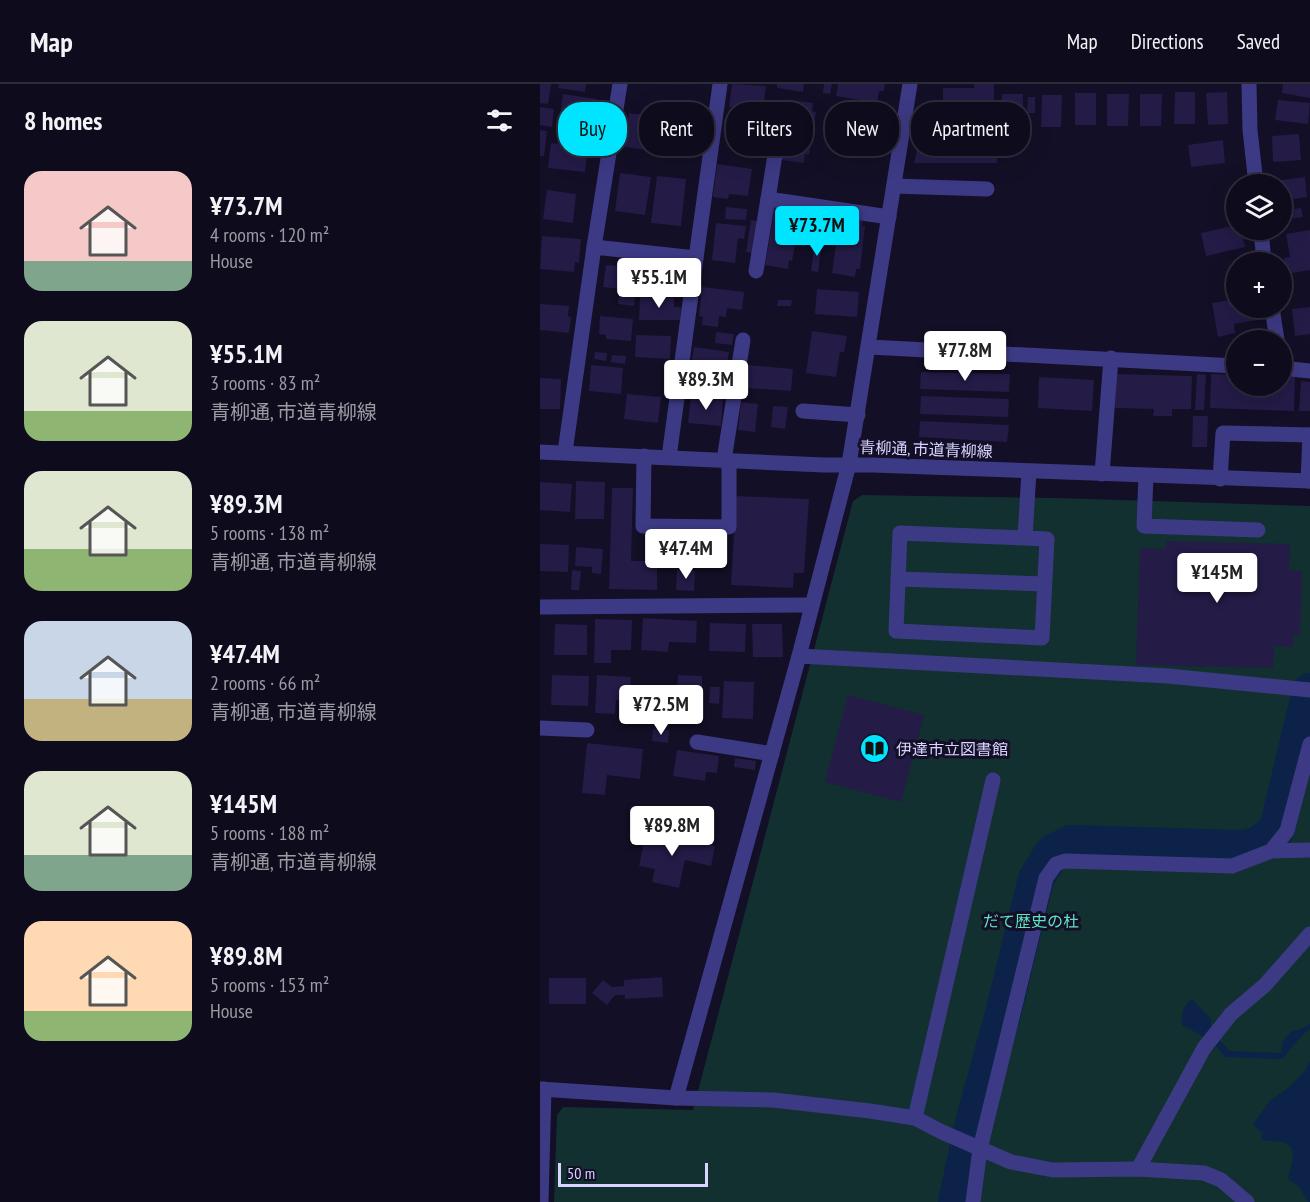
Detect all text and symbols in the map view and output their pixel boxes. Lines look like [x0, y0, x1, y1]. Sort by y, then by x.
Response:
text: Map [30, 23, 73, 60]
text: Map [1067, 28, 1098, 55]
text: Directions [1131, 28, 1204, 55]
text: Saved [1237, 28, 1280, 55]
chip: Buy [558, 102, 627, 156]
chip: Rent [639, 102, 714, 156]
chip: Filters [726, 102, 813, 156]
chip: New [825, 102, 899, 156]
chip: Apartment [911, 102, 1030, 156]
text: 8 homes [24, 104, 102, 137]
icon: filters [483, 104, 516, 137]
map controls [1226, 174, 1292, 396]
button: layers [1226, 174, 1292, 240]
text: ¥73.7M [210, 189, 283, 222]
icon: home [72, 195, 144, 267]
pin: ¥73.7M [768, 206, 866, 257]
text: ¥73.7M [789, 212, 845, 238]
text: 4 rooms · 120 m² [210, 222, 329, 248]
text: House [210, 248, 253, 274]
button: + [1226, 252, 1292, 318]
pin: ¥55.1M [610, 258, 708, 309]
text: ¥55.1M [631, 264, 687, 290]
button: − [1226, 330, 1292, 396]
pin: ¥77.8M [916, 331, 1014, 382]
text: ¥55.1M [210, 337, 283, 370]
text: ¥77.8M [938, 337, 992, 363]
icon: home [72, 345, 144, 417]
pin: ¥89.3M [657, 360, 755, 411]
text: ¥89.3M [678, 366, 734, 392]
text: 3 rooms · 83 m² [210, 370, 320, 396]
text: 青柳通, 市道青柳線 [210, 399, 377, 425]
street label: 青柳通, 市道青柳線 [859, 437, 993, 461]
text: ¥89.3M [210, 487, 283, 520]
icon: home [72, 495, 144, 567]
text: 5 rooms · 138 m² [210, 520, 329, 546]
pin: ¥47.4M [637, 529, 735, 580]
text: ¥47.4M [659, 535, 713, 561]
text: 青柳通, 市道青柳線 [210, 549, 377, 575]
pin: ¥145M [1175, 553, 1259, 604]
text: ¥145M [1191, 559, 1243, 585]
text: ¥47.4M [210, 637, 280, 670]
icon: home [72, 645, 144, 717]
text: 2 rooms · 66 m² [210, 670, 320, 696]
pin: ¥72.5M [612, 685, 710, 736]
text: ¥72.5M [633, 691, 689, 717]
text: 青柳通, 市道青柳線 [210, 699, 377, 725]
library icon: 伊達市立図書館 [859, 733, 891, 765]
place label: 伊達市立図書館 [896, 739, 1008, 759]
text: ¥145M [210, 787, 277, 820]
icon: home [72, 795, 144, 867]
pin: ¥89.8M [623, 806, 721, 857]
text: ¥89.8M [644, 812, 700, 838]
text: 5 rooms · 188 m² [210, 820, 329, 846]
text: 青柳通, 市道青柳線 [210, 849, 377, 875]
park label: だて歴史の杜 [983, 911, 1079, 931]
text: ¥89.8M [210, 939, 283, 972]
icon: home [72, 945, 144, 1017]
text: 5 rooms · 153 m² [210, 972, 329, 998]
text: House [210, 998, 253, 1024]
scale bar [558, 1160, 708, 1188]
text: 50 m [567, 1163, 595, 1183]

